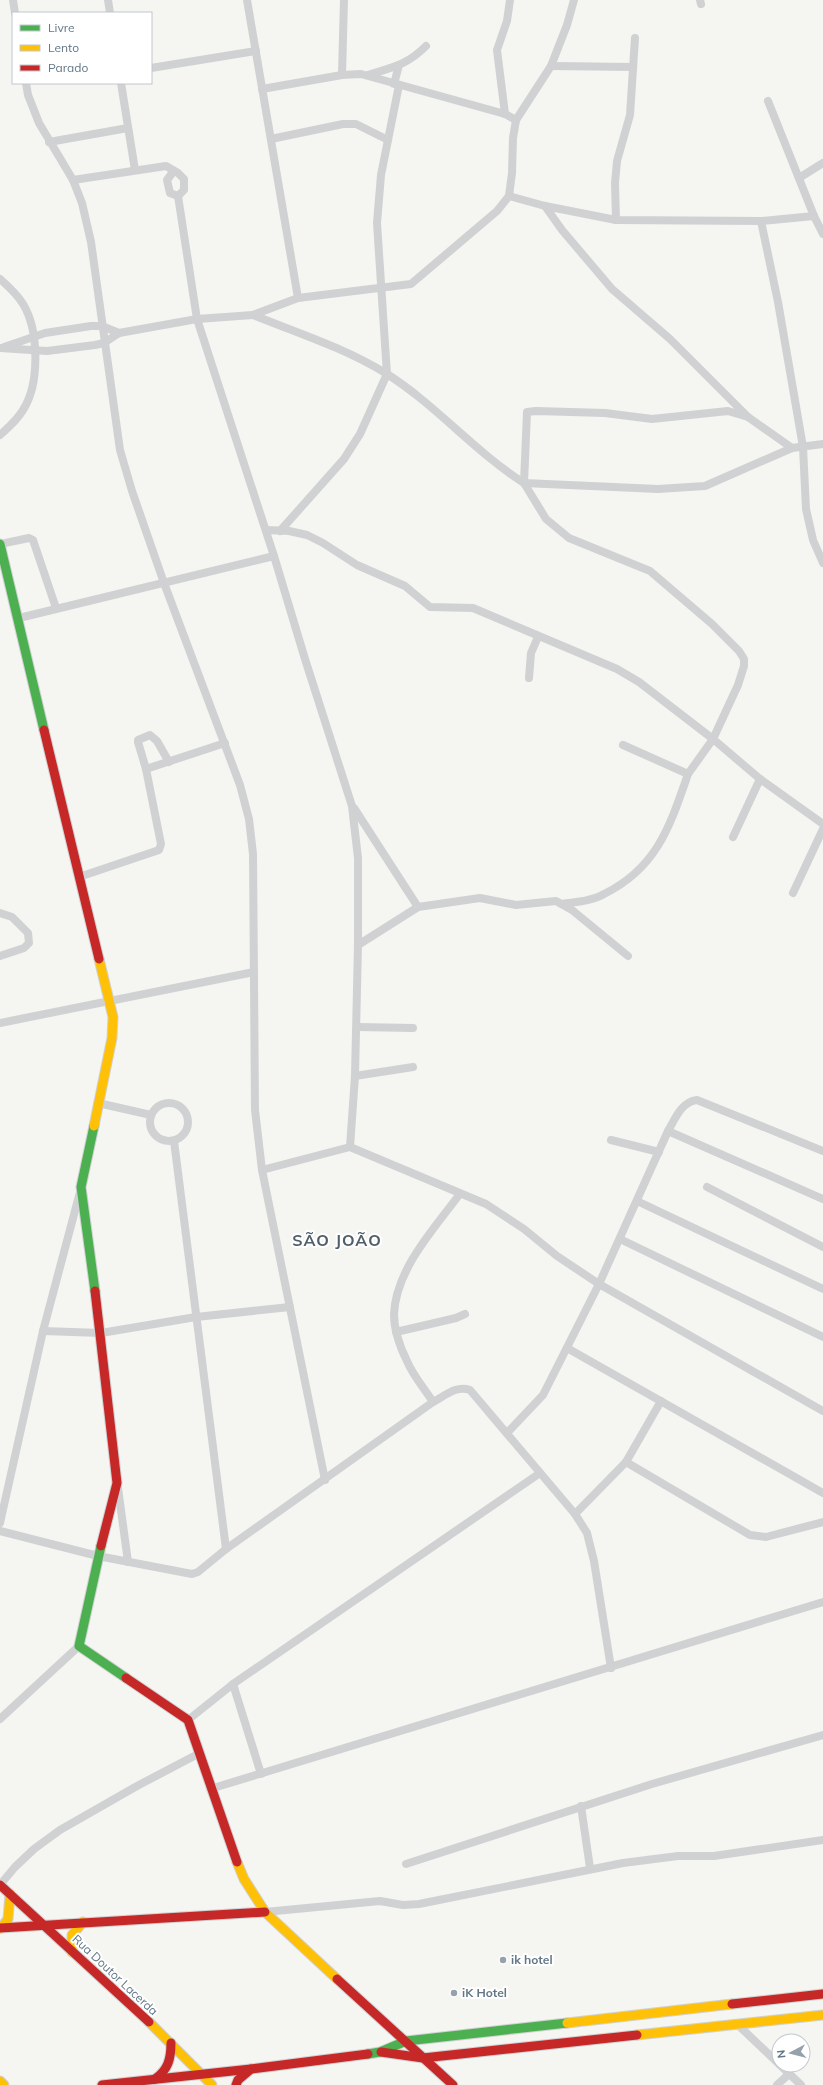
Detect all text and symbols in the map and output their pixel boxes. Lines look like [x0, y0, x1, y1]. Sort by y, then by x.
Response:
legend [12, 12, 152, 84]
text: Livre [48, 20, 75, 35]
text: Lento [48, 40, 79, 55]
text: Parado [48, 60, 88, 75]
district label: SÃO JOÃO [292, 1230, 382, 1250]
street label: Rua Doutor Lacerda [69, 1931, 161, 2018]
place label: ik hotel [511, 1952, 553, 1967]
marker: ik hotel [498, 1955, 508, 1965]
place label: iK Hotel [462, 1985, 507, 2000]
marker: iK Hotel [449, 1988, 459, 1998]
north arrow [771, 2033, 811, 2073]
text: N [774, 2049, 789, 2059]

